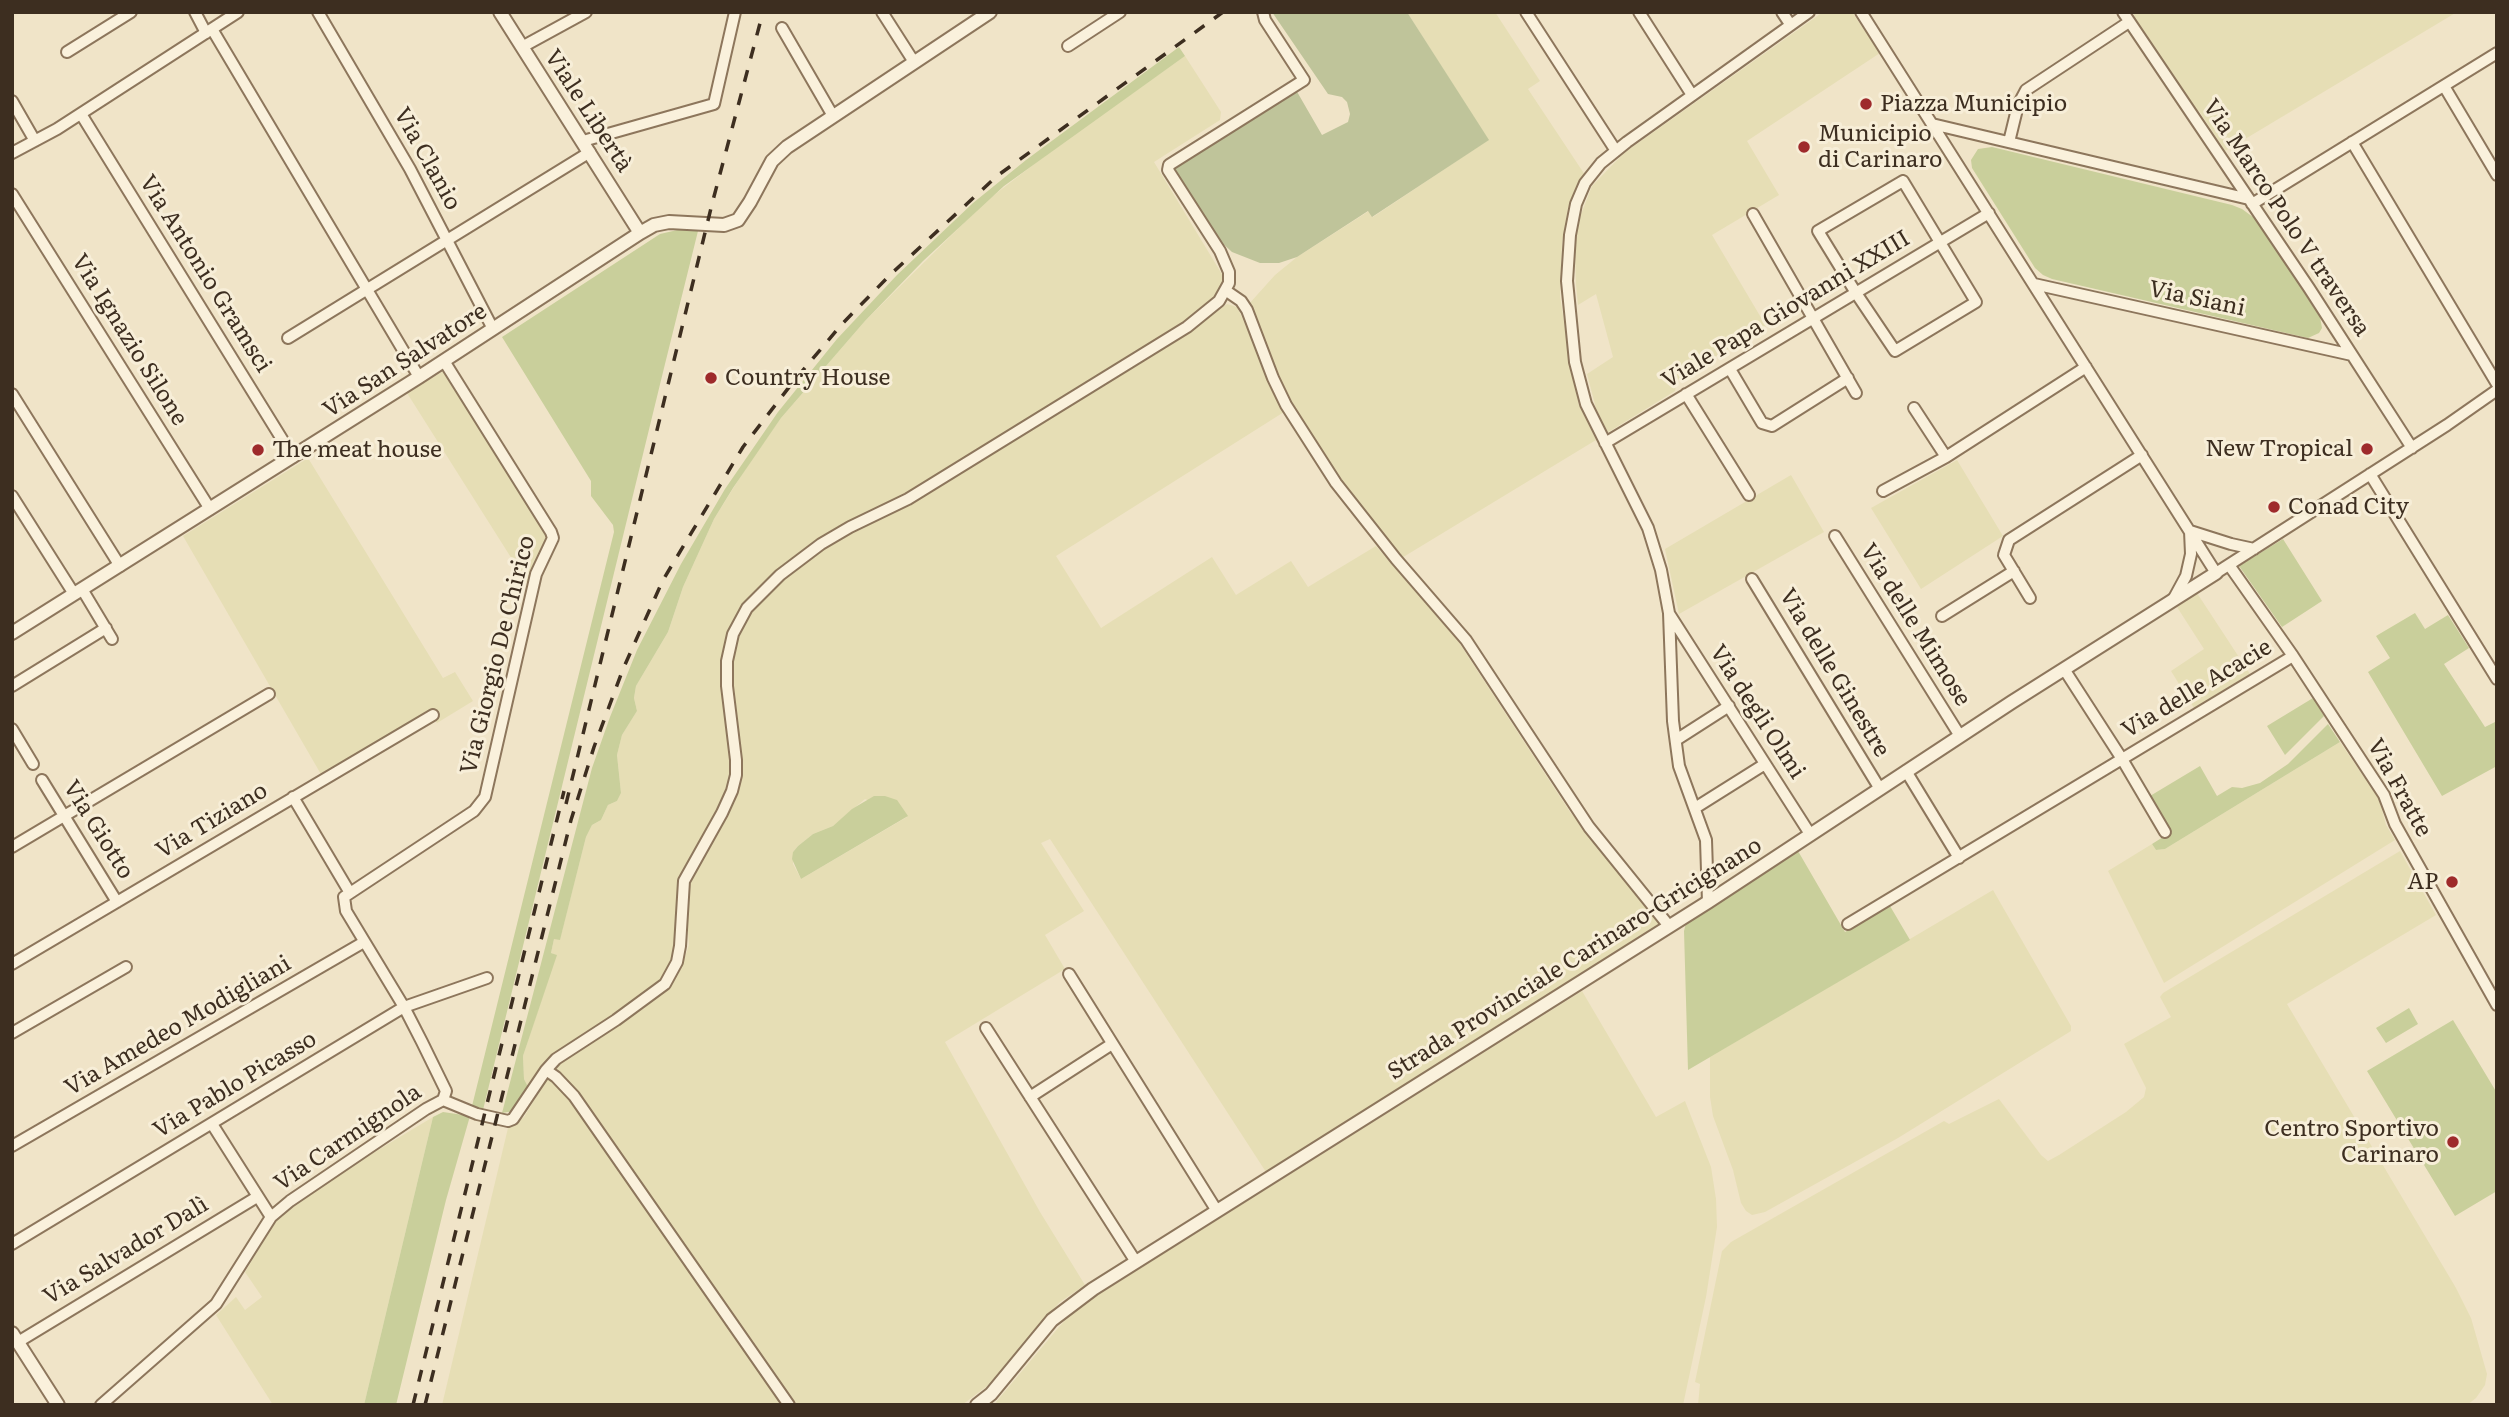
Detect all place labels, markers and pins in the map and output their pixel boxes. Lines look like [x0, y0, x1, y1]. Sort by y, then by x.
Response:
place label: Piazza Municipio [1880, 90, 2067, 118]
marker: Piazza Municipio [1858, 96, 1874, 112]
place label: Municipio di Carinaro [1818, 120, 1942, 174]
marker: Municipio di Carinaro [1796, 139, 1812, 155]
place label: Country House [725, 364, 890, 392]
marker: Country House [703, 370, 719, 386]
place label: New Tropical [2205, 435, 2353, 463]
place label: The meat house [272, 436, 442, 464]
marker: New Tropical [2359, 441, 2375, 457]
marker: The meat house [250, 442, 266, 458]
place label: Conad City [2288, 493, 2409, 521]
marker: Conad City [2266, 499, 2282, 515]
place label: AP [2407, 868, 2438, 896]
marker: AP [2444, 874, 2460, 890]
place label: Centro Sportivo Carinaro [2264, 1115, 2439, 1169]
marker: Centro Sportivo Carinaro [2445, 1134, 2461, 1150]

